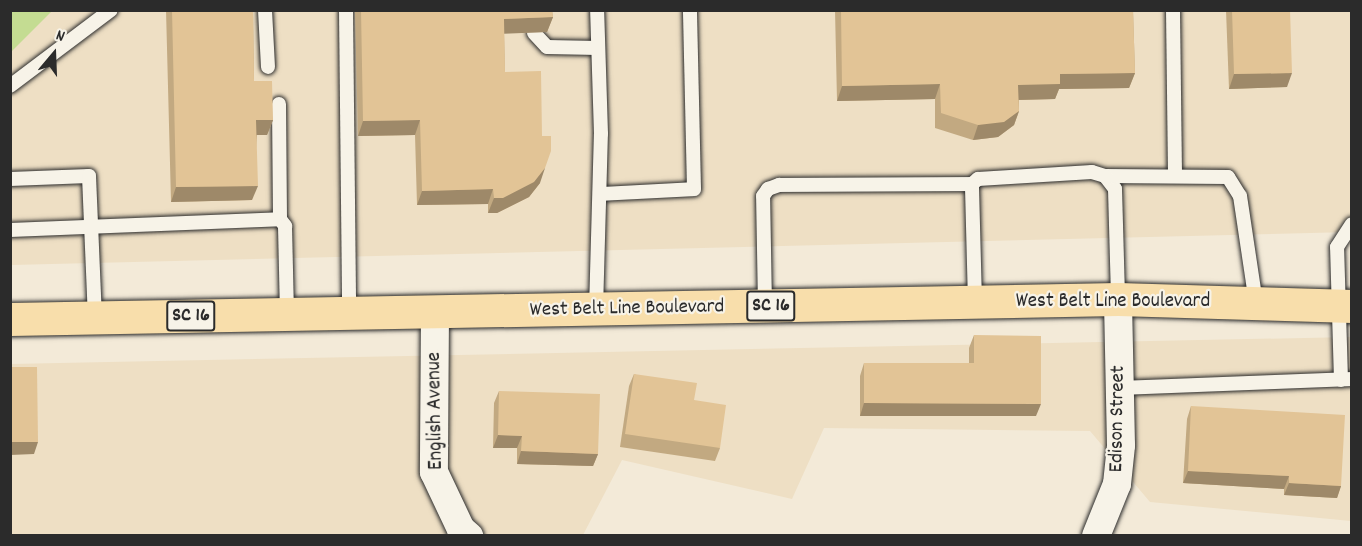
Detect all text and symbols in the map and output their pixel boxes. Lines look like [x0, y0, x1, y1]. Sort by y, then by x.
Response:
north arrow [24, 24, 84, 84]
text: N [53, 24, 68, 49]
road number: SC 16 [746, 289, 796, 323]
street label: West Belt Line Boulevard [1016, 289, 1210, 315]
street label: West Belt Line Boulevard [530, 295, 724, 323]
road number: SC 16 [166, 299, 216, 333]
street label: English Avenue [422, 352, 450, 470]
street label: Edison Street [1104, 365, 1132, 473]

